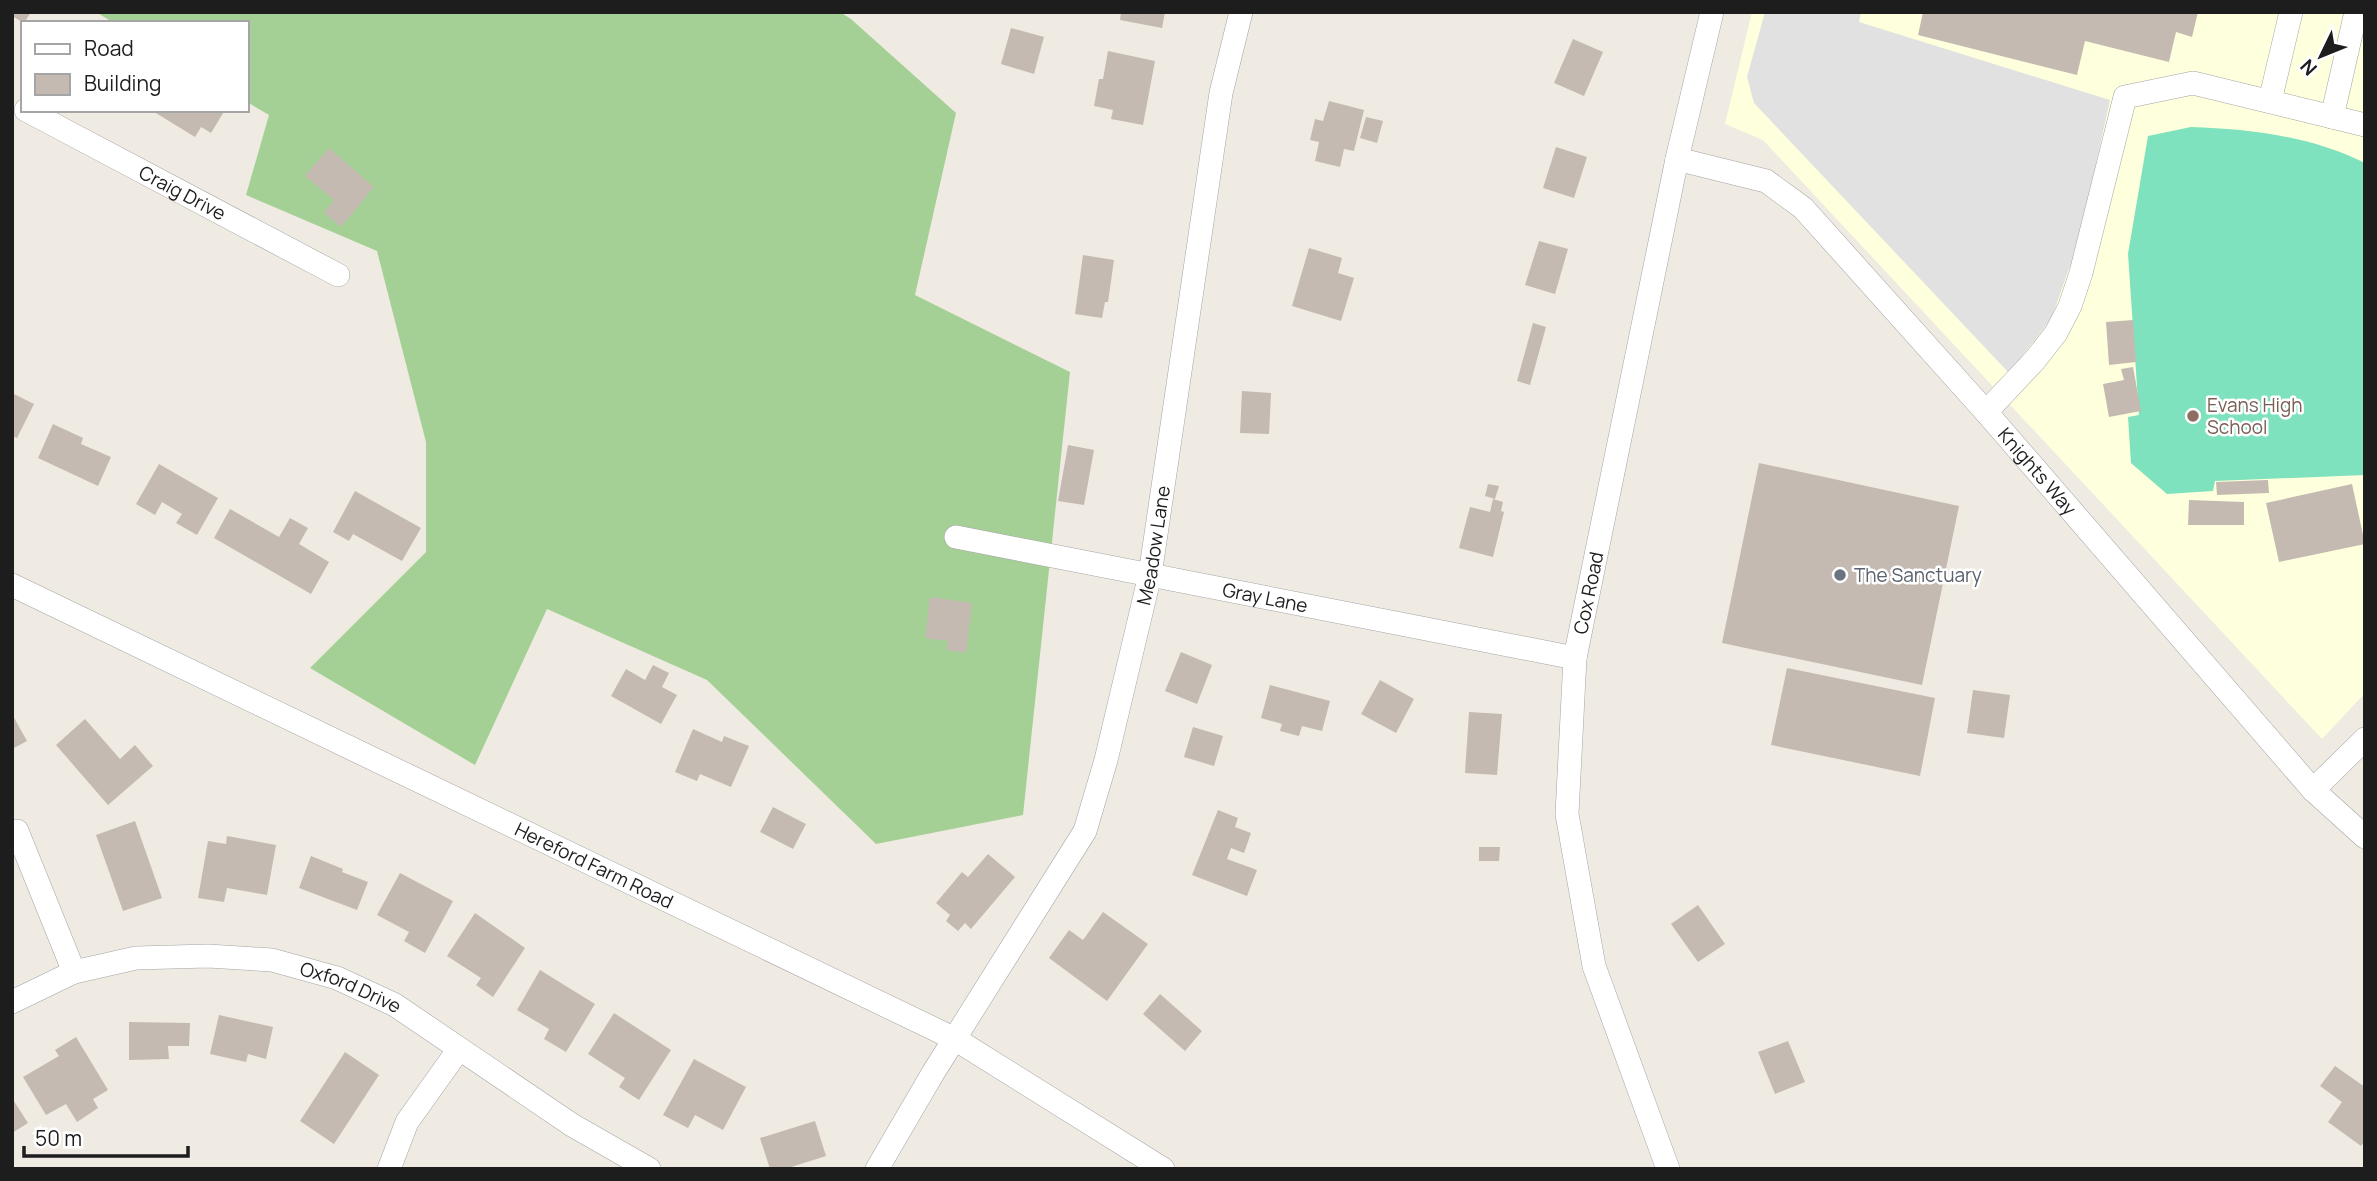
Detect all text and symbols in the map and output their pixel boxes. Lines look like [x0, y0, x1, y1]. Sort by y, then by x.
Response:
legend [21, 21, 248, 112]
north arrow [2286, 21, 2356, 91]
text: Road [84, 34, 134, 62]
text: N [2294, 54, 2323, 81]
text: Building [84, 69, 161, 97]
street label: Craig Drive [135, 159, 230, 226]
place label: Evans High School [2207, 392, 2303, 440]
marker: Evans High School [2185, 408, 2201, 424]
street label: Knights Way [1992, 422, 2082, 521]
street label: Meadow Lane [1130, 484, 1176, 608]
street label: Cox Road [1567, 549, 1609, 637]
place label: The Sanctuary [1854, 562, 1982, 588]
marker: The Sanctuary [1832, 567, 1848, 583]
street label: Gray Lane [1220, 576, 1310, 618]
street label: Hereford Farm Road [511, 816, 678, 914]
street label: Oxford Drive [297, 955, 407, 1019]
scale bar [24, 1114, 189, 1158]
text: 50 m [35, 1124, 82, 1152]

